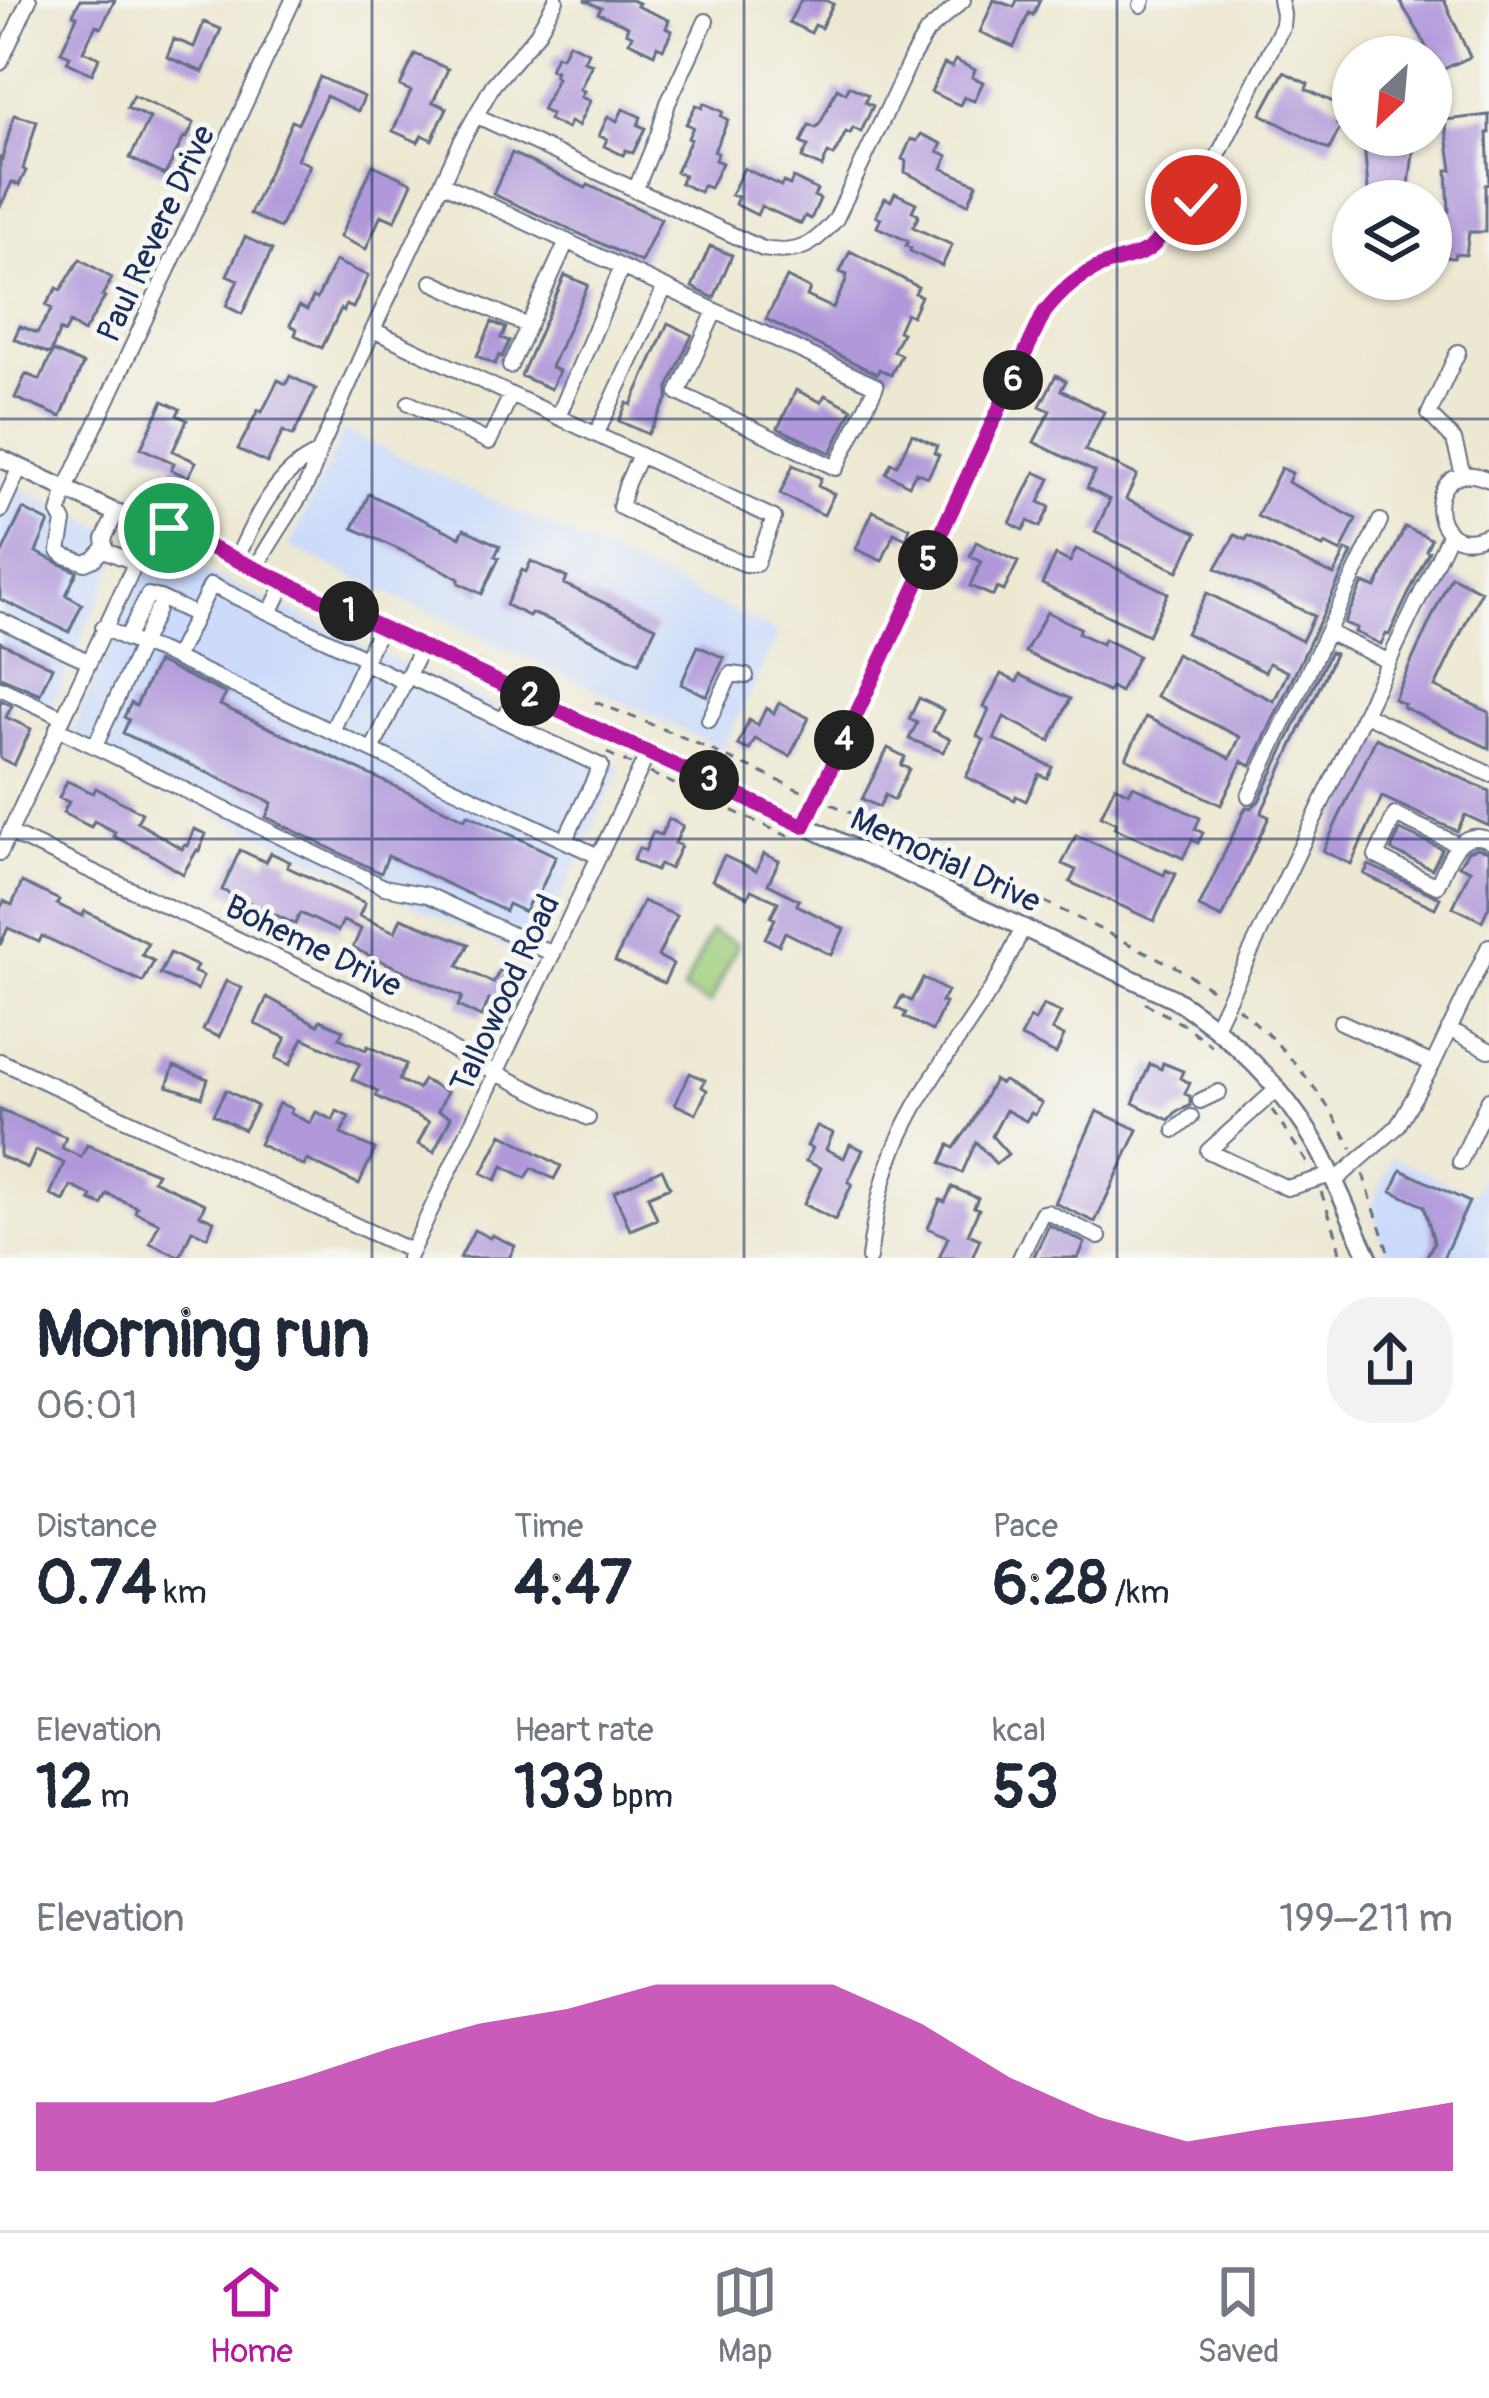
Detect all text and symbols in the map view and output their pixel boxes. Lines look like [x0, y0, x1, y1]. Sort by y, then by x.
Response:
north arrow [1332, 36, 1452, 156]
map controls [1332, 36, 1452, 300]
street label: Paul Revere Drive [88, 119, 225, 349]
pin [1145, 149, 1247, 251]
icon: check [1163, 167, 1229, 233]
button: layers [1332, 180, 1452, 300]
pin: 6 [983, 350, 1043, 410]
text: 6 [1003, 359, 1023, 400]
pin [118, 477, 220, 579]
icon: arrive [136, 495, 202, 561]
pin: 5 [898, 530, 958, 590]
text: 5 [919, 539, 937, 580]
pin: 1 [319, 581, 379, 641]
text: 1 [343, 590, 355, 631]
pin: 2 [500, 666, 560, 726]
text: 2 [521, 675, 539, 716]
pin: 4 [814, 710, 874, 770]
text: 4 [834, 719, 854, 760]
pin: 3 [679, 750, 739, 810]
text: 3 [700, 759, 718, 800]
street label: Memorial Drive [844, 798, 1047, 922]
street label: Boheme Drive [219, 886, 408, 1007]
street label: Tallowood Road [442, 888, 569, 1099]
text: Morning run [36, 1294, 370, 1377]
button: share [1327, 1297, 1453, 1423]
text: 06:01 [36, 1381, 138, 1430]
text: Distance [36, 1506, 157, 1547]
text: Time [514, 1506, 583, 1547]
text: Pace [993, 1506, 1058, 1547]
text: 0.74 [36, 1547, 157, 1622]
text: 4:47 [514, 1547, 632, 1622]
text: 6:28 [993, 1547, 1107, 1622]
text: km [157, 1572, 207, 1613]
text: /km [1107, 1572, 1169, 1613]
text: Elevation [36, 1710, 162, 1751]
text: Heart rate [514, 1710, 653, 1751]
text: kcal [993, 1710, 1046, 1751]
text: 12 [36, 1751, 93, 1826]
text: 133 [514, 1751, 605, 1826]
text: 53 [993, 1751, 1059, 1826]
text: m [93, 1776, 129, 1817]
text: bpm [605, 1776, 673, 1817]
text: Elevation [36, 1894, 185, 1943]
text: 199–211 m [1279, 1894, 1453, 1943]
tab: Home [210, 2259, 293, 2372]
tab: Map [712, 2259, 778, 2372]
tab: Saved [1197, 2259, 1279, 2372]

